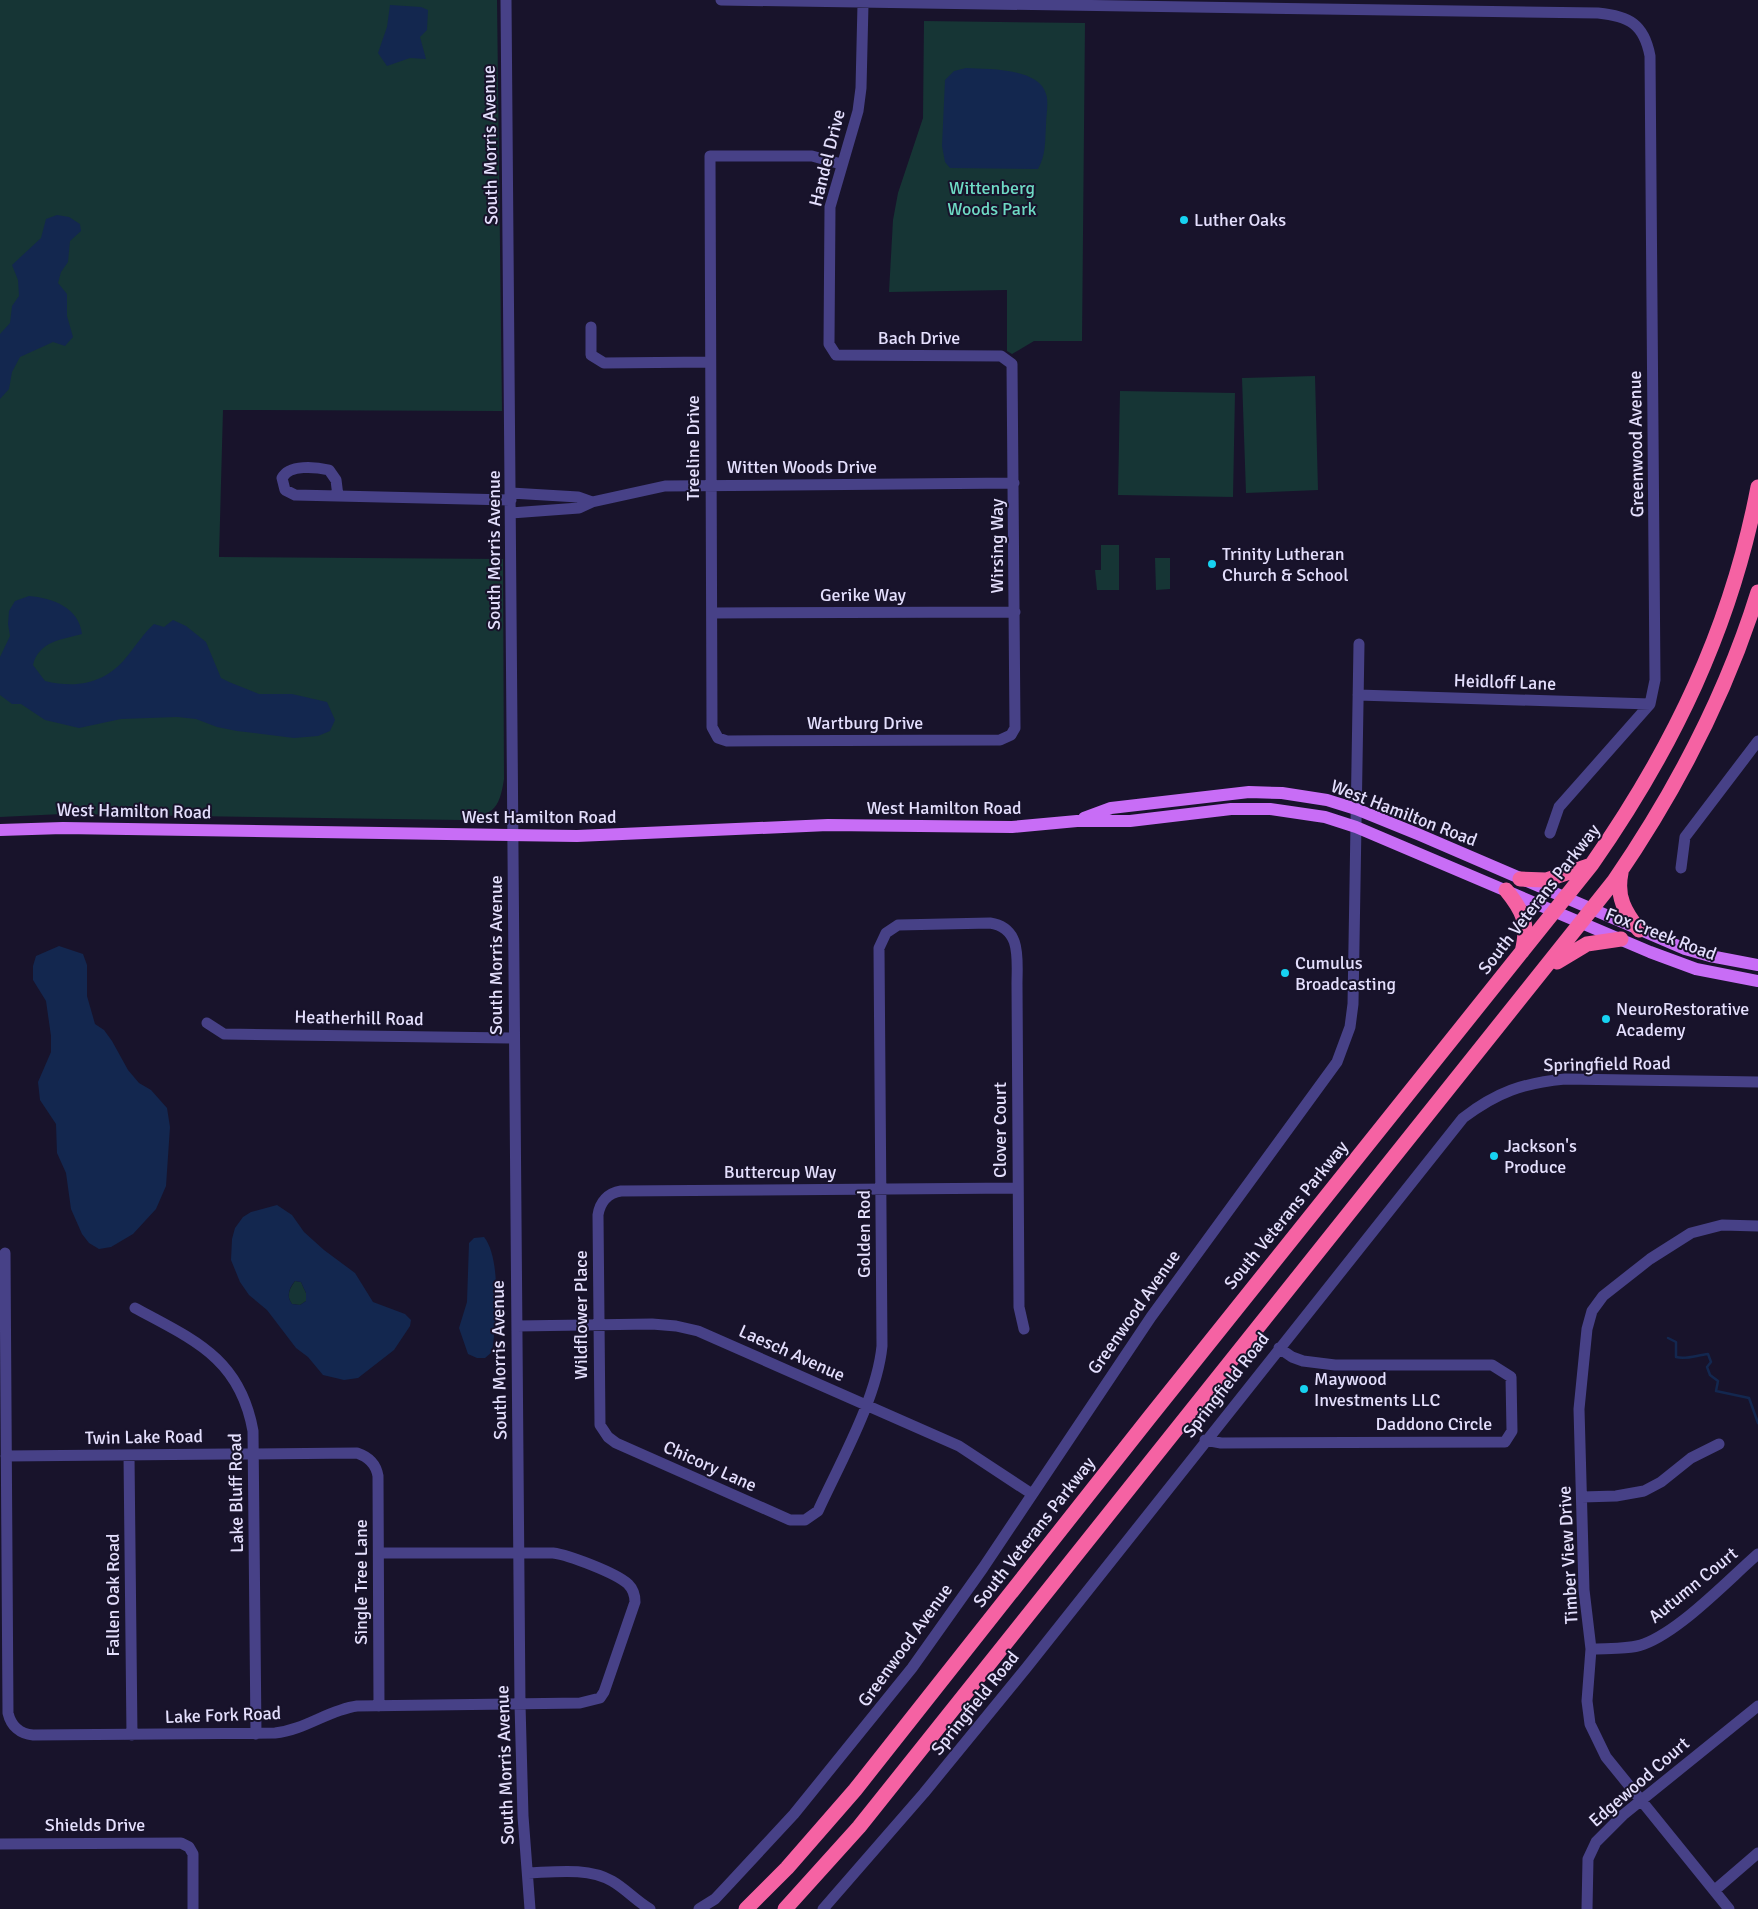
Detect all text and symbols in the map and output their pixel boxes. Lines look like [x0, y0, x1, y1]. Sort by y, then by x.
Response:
street label: South Morris Avenue [478, 65, 502, 225]
street label: Handel Drive [804, 107, 850, 209]
park label: Wittenberg Woods Park [947, 177, 1037, 220]
place label: Luther Oaks [1194, 209, 1286, 231]
marker: Luther Oaks [1178, 214, 1190, 226]
street label: Bach Drive [878, 327, 960, 349]
street label: Greenwood Avenue [1624, 370, 1648, 518]
street label: Treeline Drive [682, 395, 704, 501]
street label: Witten Woods Drive [727, 456, 877, 478]
street label: South Morris Avenue [483, 470, 505, 630]
street label: Wirsing Way [986, 498, 1008, 593]
place label: Trinity Lutheran Church & School [1222, 543, 1349, 586]
marker: Trinity Lutheran Church & School [1206, 558, 1218, 570]
street label: Gerike Way [820, 584, 907, 606]
street label: Heidloff Lane [1453, 669, 1557, 695]
street label: Wartburg Drive [807, 712, 923, 734]
street label: West Hamilton Road [1328, 775, 1480, 851]
street label: West Hamilton Road [866, 797, 1022, 819]
street label: West Hamilton Road [56, 799, 212, 823]
street label: West Hamilton Road [461, 806, 617, 828]
street label: South Veterans Parkway [1473, 819, 1605, 979]
street label: South Morris Avenue [485, 875, 507, 1035]
street label: Fox Creek Road [1603, 903, 1719, 965]
place label: Cumulus Broadcasting [1295, 952, 1396, 995]
marker: Cumulus Broadcasting [1279, 967, 1291, 979]
place label: NeuroRestorative Academy [1616, 998, 1749, 1041]
street label: Heatherhill Road [294, 1006, 424, 1030]
marker: NeuroRestorative Academy [1600, 1013, 1612, 1025]
street label: Springfield Road [1543, 1052, 1671, 1076]
street label: Clover Court [989, 1082, 1011, 1178]
place label: Jackson's Produce [1504, 1135, 1577, 1178]
street label: South Veterans Parkway [1219, 1136, 1353, 1294]
marker: Jackson's Produce [1488, 1150, 1500, 1162]
street label: Buttercup Way [724, 1161, 837, 1183]
street label: Golden Rod [853, 1190, 875, 1278]
street label: Greenwood Avenue [1083, 1246, 1185, 1378]
street label: Wildflower Place [570, 1250, 592, 1380]
street label: South Morris Avenue [487, 1280, 511, 1440]
street label: Laesch Avenue [736, 1320, 848, 1386]
street label: Springfield Road [1178, 1328, 1274, 1442]
place label: Maywood Investments LLC [1314, 1368, 1440, 1411]
marker: Maywood Investments LLC [1298, 1383, 1310, 1395]
street label: Daddono Circle [1376, 1413, 1492, 1435]
street label: Twin Lake Road [85, 1425, 203, 1449]
street label: Lake Bluff Road [224, 1433, 248, 1553]
street label: Chicory Lane [660, 1436, 760, 1496]
street label: South Veterans Parkway [968, 1452, 1100, 1612]
street label: Timber View Drive [1553, 1485, 1583, 1625]
street label: Single Tree Lane [350, 1519, 372, 1645]
street label: Fallen Oak Road [102, 1533, 124, 1657]
street label: Autumn Court [1644, 1542, 1742, 1628]
street label: Greenwood Avenue [853, 1579, 957, 1711]
street label: Springfield Road [926, 1647, 1024, 1759]
street label: South Morris Avenue [491, 1685, 519, 1845]
street label: Lake Fork Road [164, 1702, 282, 1728]
street label: Edgewood Court [1584, 1732, 1694, 1832]
street label: Shields Drive [45, 1814, 145, 1836]

